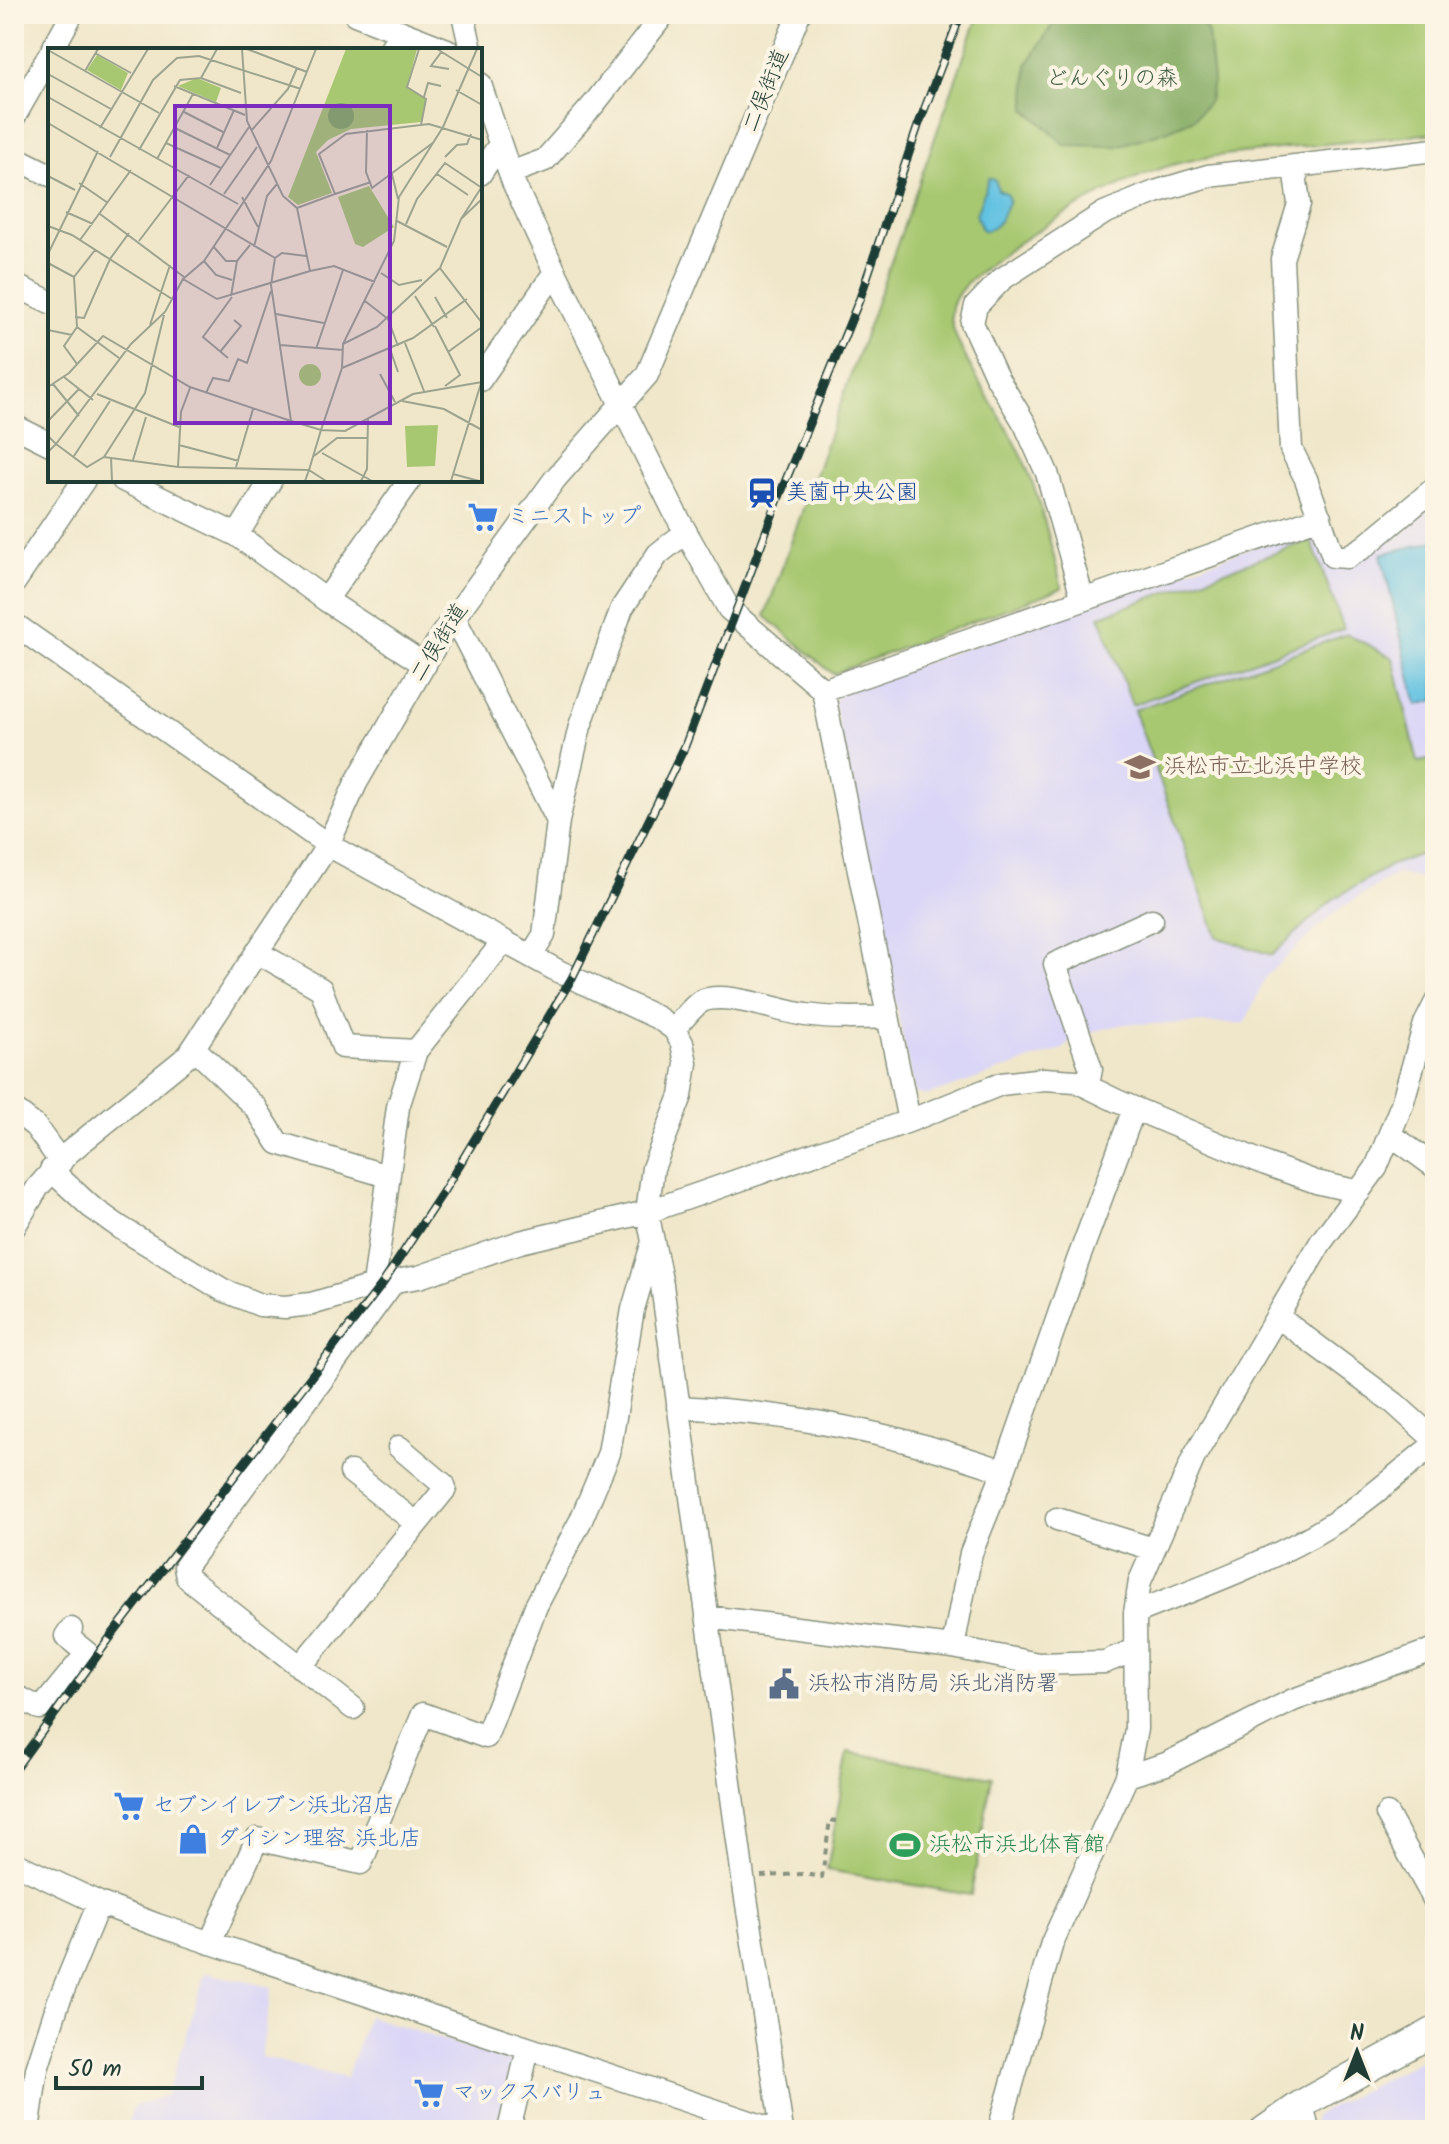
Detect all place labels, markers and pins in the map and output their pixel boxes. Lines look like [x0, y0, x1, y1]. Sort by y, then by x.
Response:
station icon: 美薗中央公園 [745, 476, 779, 510]
place label: 美薗中央公園 [786, 476, 918, 511]
supermarket icon: ミニストップ [466, 500, 500, 534]
place label: ミニストップ [507, 500, 641, 535]
school or university icon: 浜松市立北浜中学校 [1123, 750, 1157, 784]
place label: 浜松市立北浜中学校 [1164, 750, 1362, 785]
public building icon: 浜松市消防局 浜北消防署 [767, 1667, 801, 1701]
place label: 浜松市消防局 浜北消防署 [808, 1667, 1059, 1702]
supermarket icon: セブンイレブン浜北沼店 [112, 1789, 146, 1823]
place label: セブンイレブン浜北沼店 [153, 1789, 395, 1824]
shop icon: ダイシン理容 浜北店 [176, 1822, 210, 1856]
place label: ダイシン理容 浜北店 [217, 1822, 421, 1857]
sports icon: 浜松市浜北体育館 [888, 1828, 922, 1862]
place label: 浜松市浜北体育館 [929, 1828, 1105, 1863]
supermarket icon: マックスバリュ [412, 2076, 446, 2110]
place label: マックスバリュ [453, 2076, 607, 2111]

